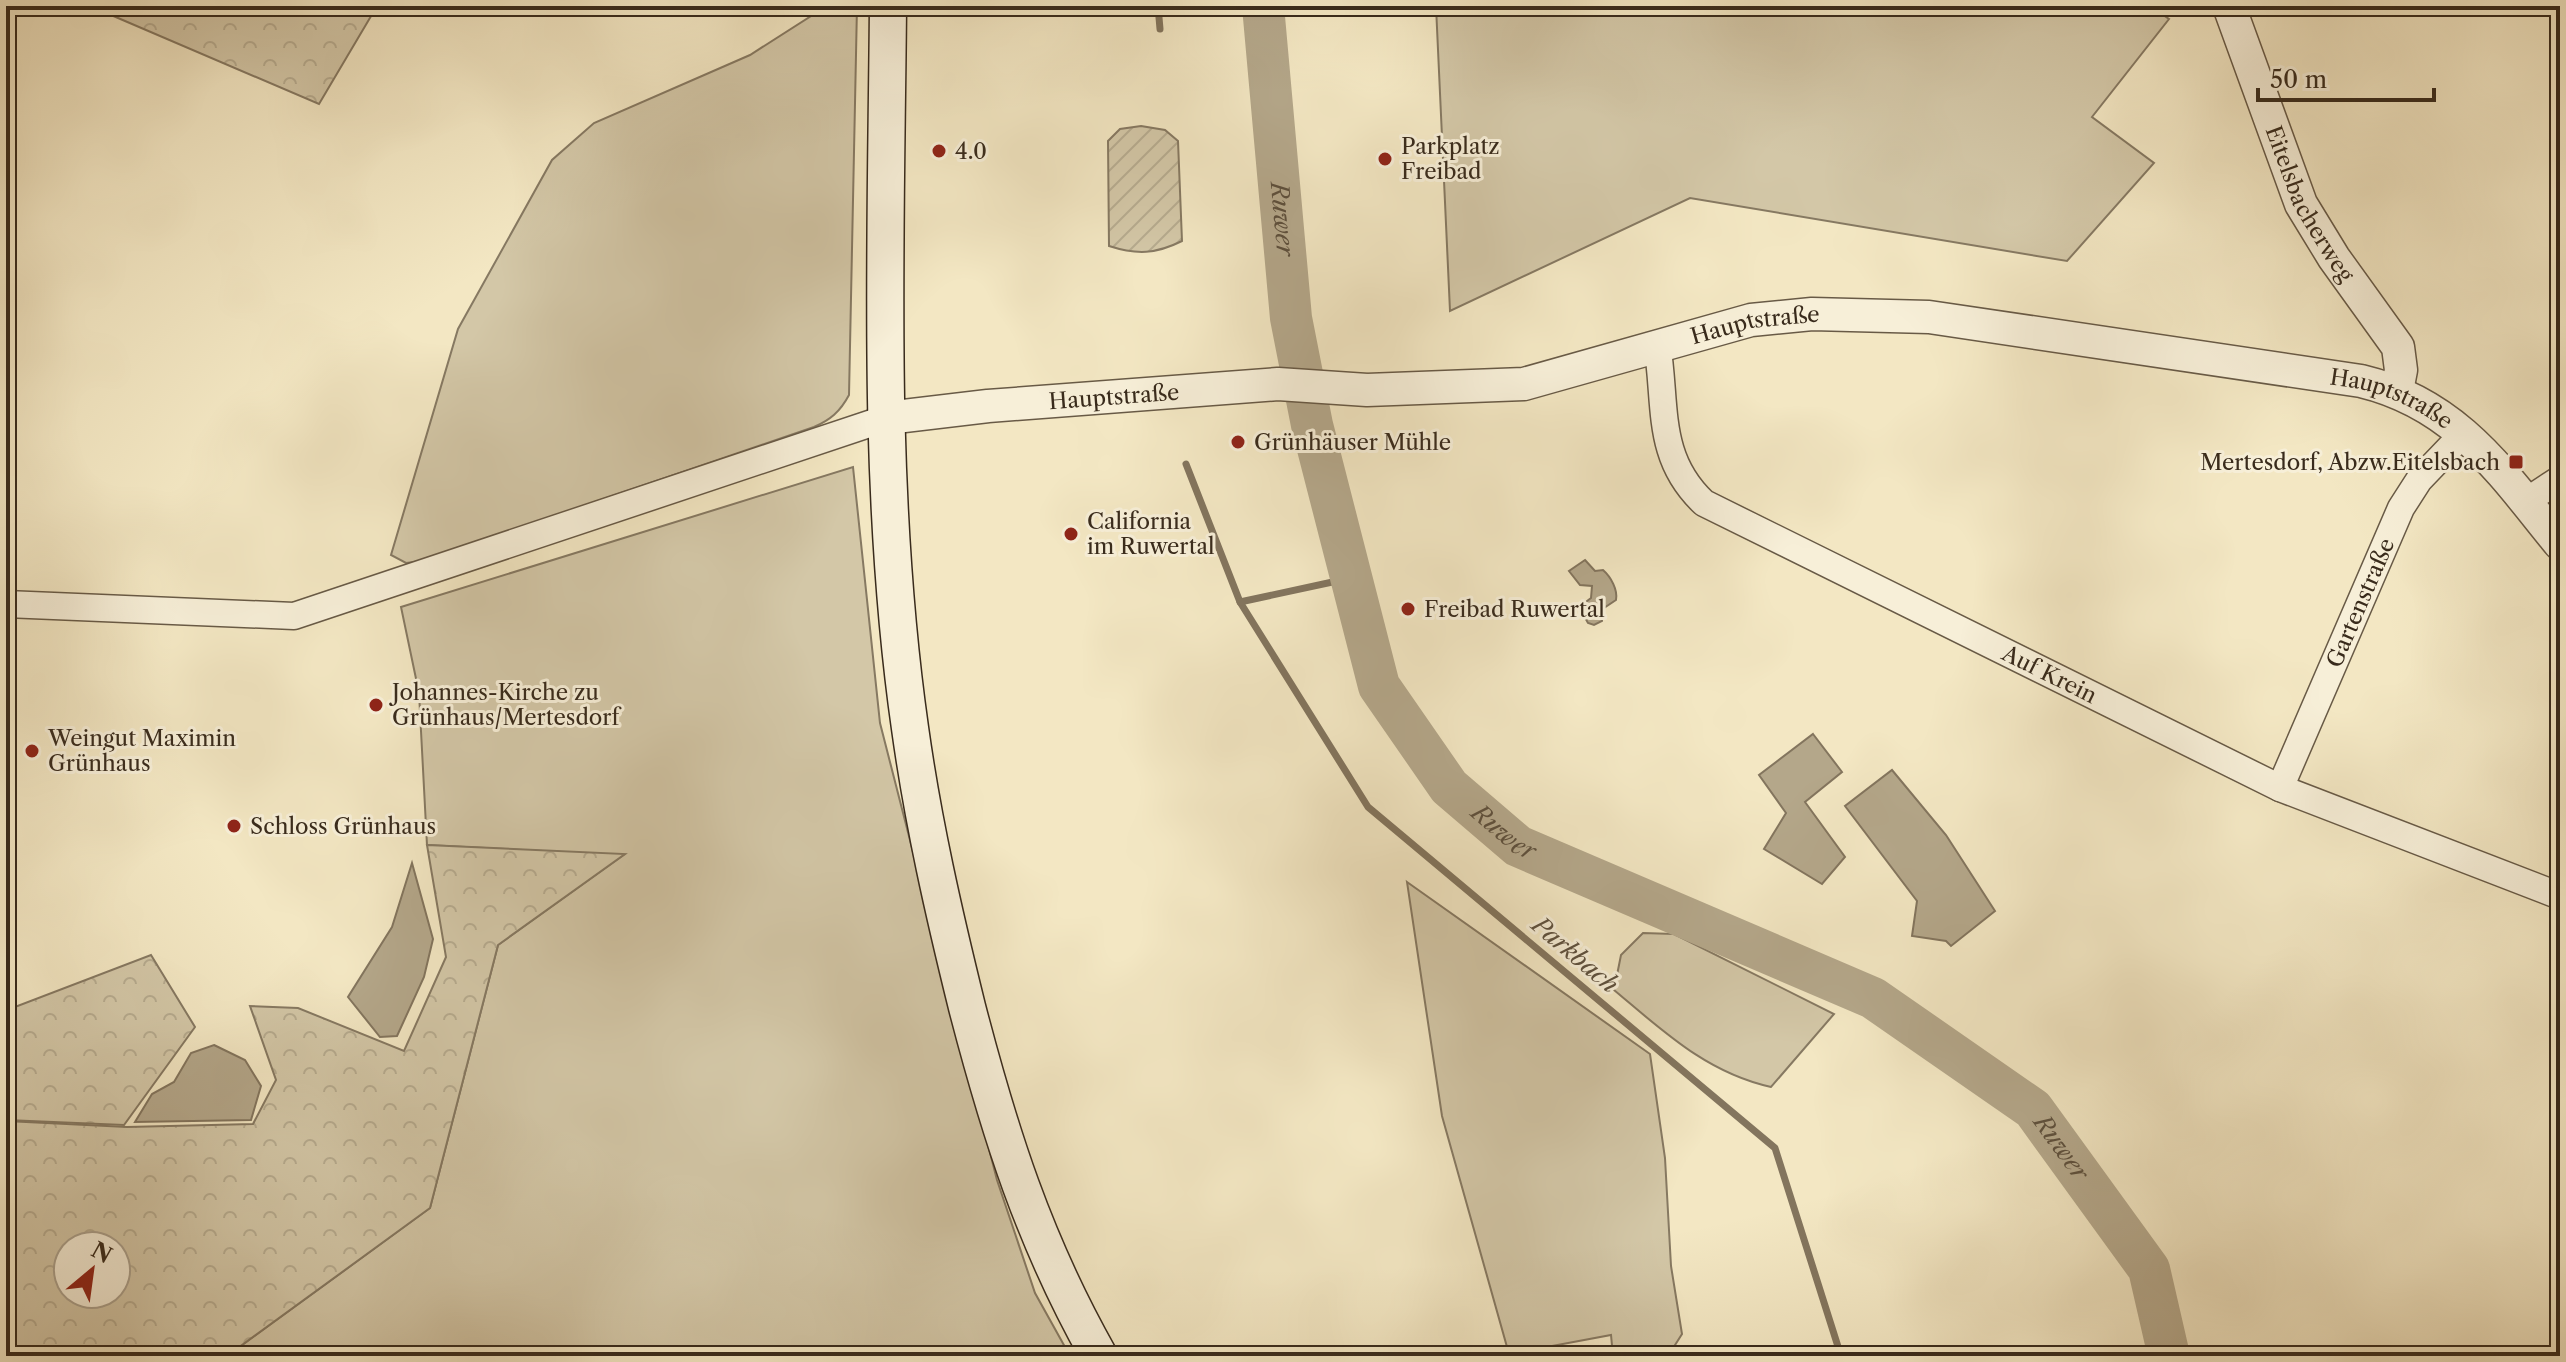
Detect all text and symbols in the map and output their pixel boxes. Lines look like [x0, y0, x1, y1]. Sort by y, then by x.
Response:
scale bar [2258, 52, 2434, 102]
text: 50 m [2270, 65, 2327, 94]
street label: Eitelsbacherweg [2260, 122, 2360, 287]
place label: Parkplatz Freibad [1401, 133, 1500, 185]
place label: 4.0 [955, 138, 987, 165]
marker: 4.0 [930, 142, 948, 160]
marker: Parkplatz Freibad [1376, 150, 1394, 168]
water label: Ruwer [1265, 179, 1301, 259]
street label: Hauptstraße [1688, 301, 1820, 350]
street label: Hauptstraße [2328, 364, 2458, 435]
street label: Hauptstraße [1048, 379, 1180, 415]
place label: Grünhäuser Mühle [1254, 429, 1451, 456]
marker: Grünhäuser Mühle [1229, 433, 1247, 451]
place label: Mertesdorf, Abzw.Eitelsbach [2200, 449, 2500, 476]
marker: Mertesdorf, Abzw.Eitelsbach [2507, 453, 2525, 471]
place label: California im Ruwertal [1087, 508, 1215, 560]
marker: California im Ruwertal [1062, 525, 1080, 543]
street label: Gartenstraße [2321, 534, 2400, 672]
place label: Freibad Ruwertal [1424, 596, 1605, 623]
marker: Freibad Ruwertal [1399, 600, 1417, 618]
street label: Auf Krein [1997, 639, 2101, 709]
place label: Johannes-Kirche zu Grünhaus/Mertesdorf [389, 679, 623, 731]
marker: Johannes-Kirche zu Grünhaus/Mertesdorf [367, 696, 385, 714]
place label: Weingut Maximin Grünhaus [47, 725, 236, 777]
marker: Weingut Maximin Grünhaus [23, 742, 41, 760]
water label: Ruwer [1464, 796, 1542, 867]
place label: Schloss Grünhaus [250, 813, 436, 840]
marker: Schloss Grünhaus [225, 817, 243, 835]
water label: Parkbach [1525, 909, 1624, 999]
water label: Ruwer [2027, 1107, 2096, 1187]
north arrow [52, 1230, 132, 1310]
text: N [87, 1237, 116, 1269]

